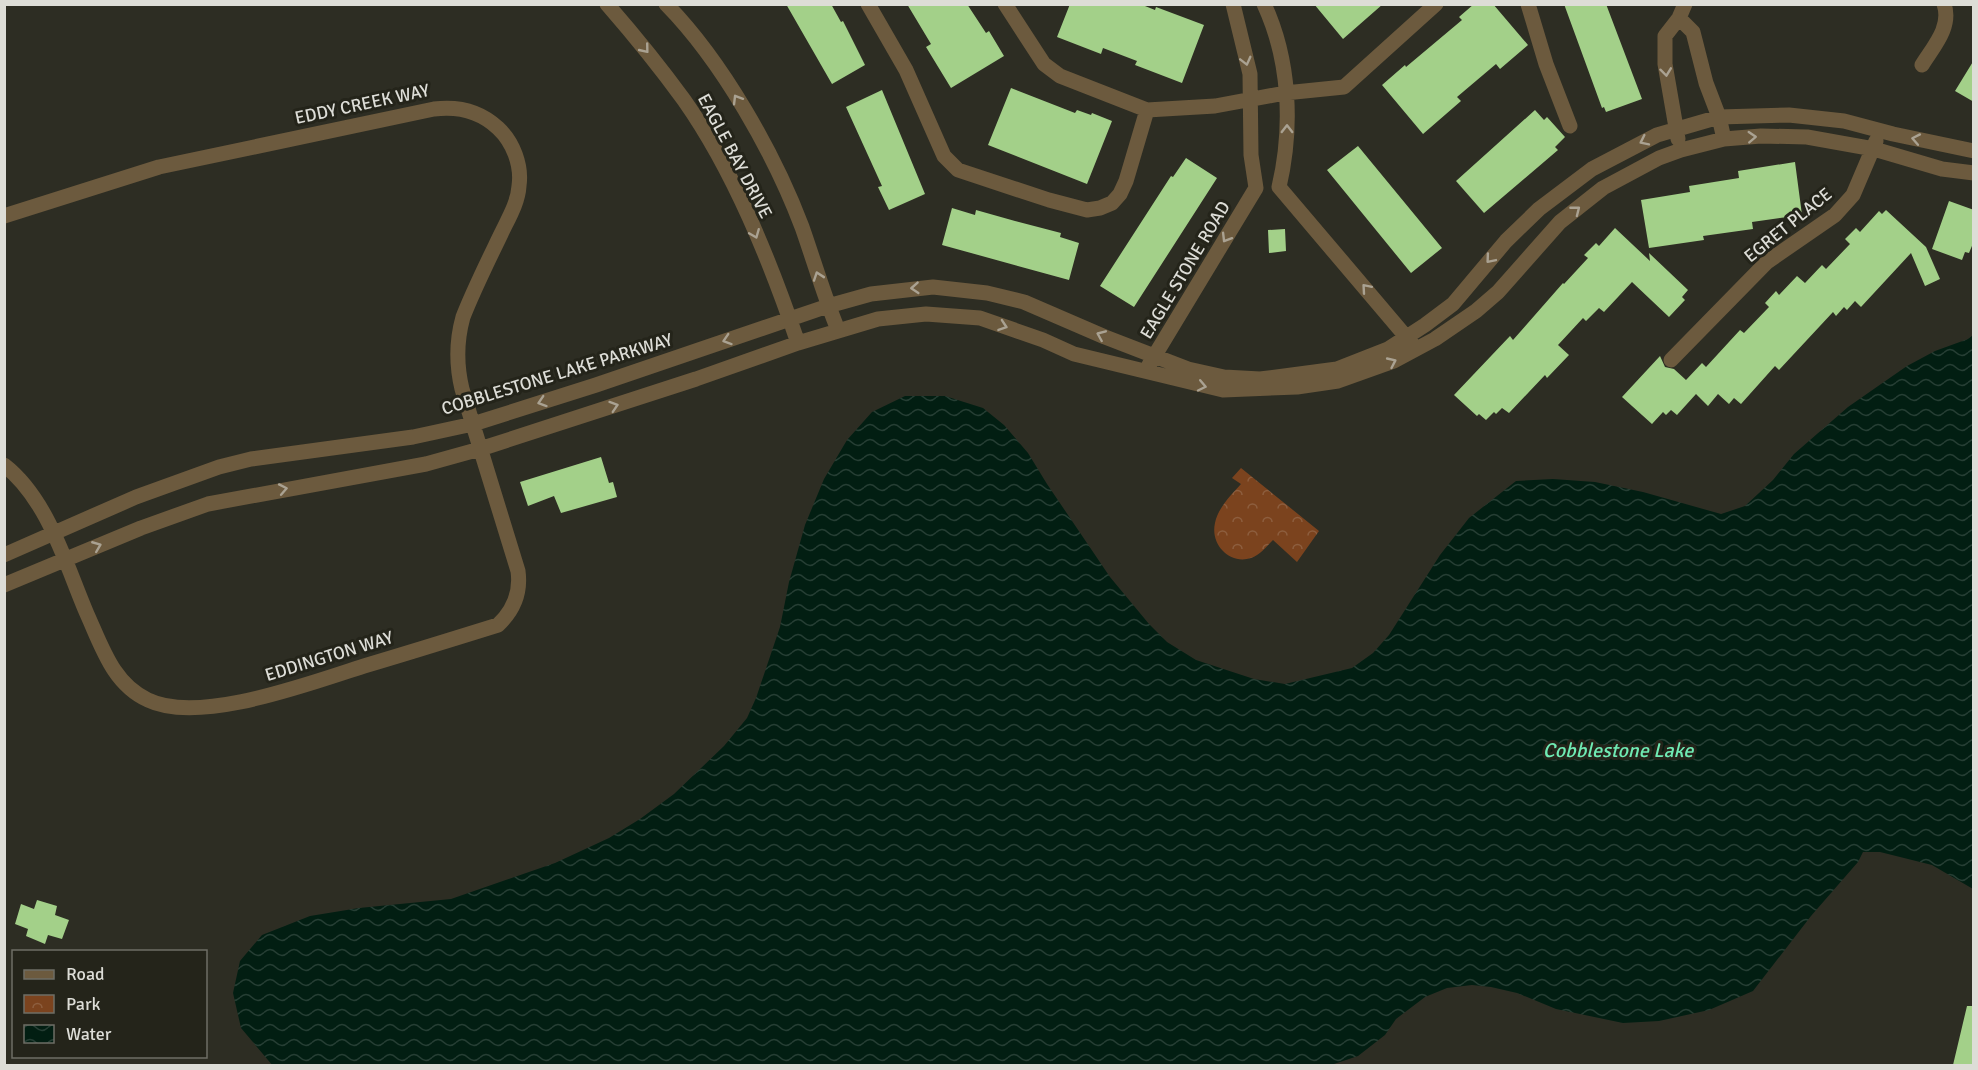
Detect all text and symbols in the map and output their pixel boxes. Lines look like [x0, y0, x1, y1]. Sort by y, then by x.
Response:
one-way arrow [638, 42, 649, 53]
one-way arrow [1239, 56, 1252, 66]
one-way arrow [1660, 67, 1672, 76]
street label: EDDY CREEK WAY [293, 79, 431, 129]
street label: EAGLE BAY DRIVE [693, 90, 777, 222]
one-way arrow [732, 95, 744, 105]
one-way arrow [1281, 124, 1293, 133]
one-way arrow [1748, 131, 1757, 144]
one-way arrow [1912, 133, 1922, 146]
one-way arrow [1639, 134, 1650, 146]
street label: EGRET PLACE [1740, 183, 1836, 267]
street label: EAGLE STONE ROAD [1135, 197, 1235, 343]
one-way arrow [1569, 206, 1580, 217]
one-way arrow [748, 227, 760, 238]
one-way arrow [1222, 232, 1234, 242]
one-way arrow [1487, 252, 1498, 263]
one-way arrow [813, 271, 825, 281]
one-way arrow [910, 282, 919, 295]
one-way arrow [1362, 284, 1373, 295]
one-way arrow [997, 318, 1008, 331]
street label: COBBLESTONE LAKE PARKWAY [439, 328, 675, 420]
one-way arrow [1096, 331, 1107, 343]
one-way arrow [722, 333, 733, 346]
one-way arrow [1386, 357, 1397, 369]
one-way arrow [1197, 378, 1207, 391]
one-way arrow [537, 395, 548, 407]
one-way arrow [608, 400, 619, 413]
one-way arrow [278, 483, 288, 496]
one-way arrow [91, 541, 102, 553]
street label: EDDINGTON WAY [262, 626, 396, 686]
water label: Cobblestone Lake [1543, 738, 1694, 763]
legend [12, 950, 207, 1058]
text: Road [66, 963, 105, 985]
text: Park [66, 993, 101, 1015]
text: Water [66, 1023, 112, 1045]

